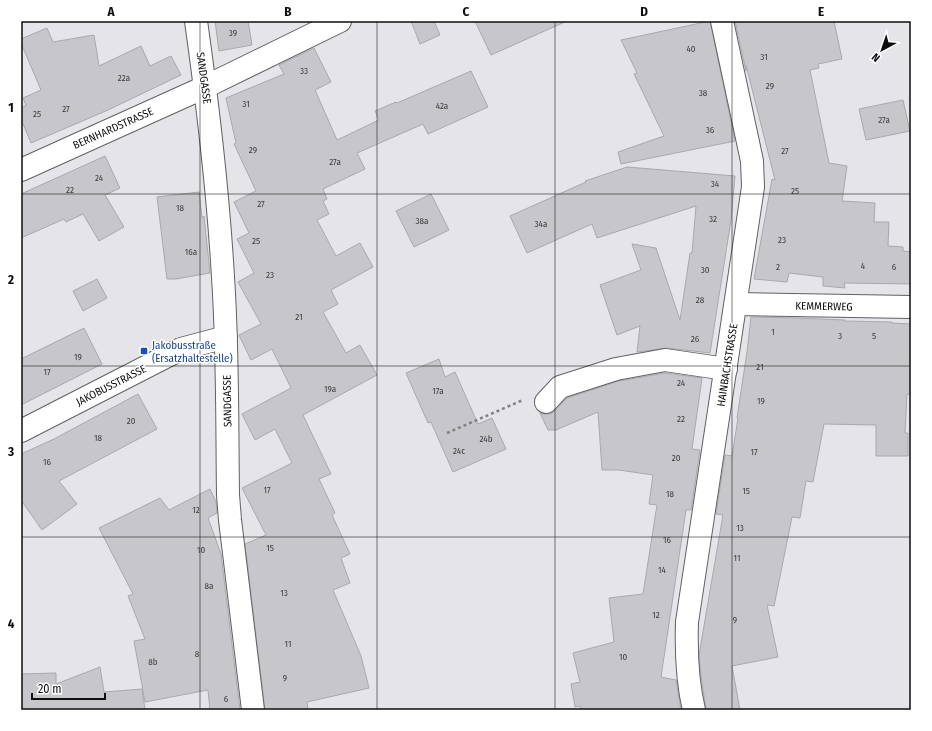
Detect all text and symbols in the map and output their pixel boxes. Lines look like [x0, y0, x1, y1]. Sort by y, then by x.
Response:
text: A [106, 4, 115, 19]
text: B [284, 4, 292, 19]
text: C [463, 4, 470, 19]
text: D [640, 4, 648, 19]
text: E [818, 4, 824, 19]
house number: 39 [229, 28, 237, 38]
north arrow [862, 30, 902, 70]
house number: 40 [686, 44, 696, 54]
text: N [869, 50, 883, 64]
street label: SANDGASSE [193, 51, 214, 105]
house number: 31 [760, 52, 768, 62]
house number: 33 [300, 66, 308, 76]
house number: 22a [118, 73, 131, 83]
house number: 29 [766, 81, 774, 91]
house number: 38 [699, 88, 708, 98]
house number: 31 [242, 99, 250, 109]
text: 1 [8, 100, 14, 115]
house number: 42a [436, 101, 449, 111]
house number: 27 [62, 104, 70, 114]
street label: BERNHARDSTRASSE [71, 105, 155, 152]
house number: 25 [33, 109, 41, 119]
house number: 27a [878, 115, 890, 125]
house number: 36 [706, 125, 715, 135]
house number: 29 [249, 145, 257, 155]
house number: 27 [781, 146, 789, 156]
house number: 27a [329, 157, 341, 167]
house number: 24 [95, 173, 104, 183]
house number: 34 [711, 179, 720, 189]
house number: 22 [66, 185, 74, 195]
house number: 25 [791, 186, 799, 196]
house number: 27 [257, 199, 265, 209]
house number: 18 [176, 203, 185, 213]
house number: 32 [709, 214, 717, 224]
house number: 38a [416, 216, 429, 226]
house number: 34a [535, 219, 548, 229]
house number: 23 [778, 235, 786, 245]
house number: 25 [252, 236, 260, 246]
house number: 16a [185, 247, 198, 257]
house number: 4 [861, 261, 866, 271]
house number: 2 [776, 262, 780, 272]
house number: 6 [892, 262, 897, 272]
house number: 30 [701, 265, 710, 275]
house number: 23 [266, 270, 274, 280]
text: 2 [7, 272, 14, 287]
house number: 28 [696, 295, 705, 305]
street label: KEMMERWEG [795, 300, 853, 313]
house number: 21 [295, 312, 303, 322]
street label: HAINBACHSTRASSE [715, 323, 740, 408]
house number: 1 [771, 327, 775, 337]
house number: 3 [838, 331, 842, 341]
house number: 5 [872, 331, 876, 341]
house number: 26 [691, 334, 700, 344]
place label: Jakobusstraße (Ersatzhaltestelle) [152, 339, 233, 365]
marker: Jakobusstraße (Ersatzhaltestelle) [139, 346, 149, 356]
house number: 19 [74, 352, 82, 362]
street label: JAKOBUSSTRASSE [74, 362, 149, 409]
house number: 21 [756, 362, 764, 372]
house number: 17 [43, 367, 51, 377]
street label: SANDGASSE [221, 375, 234, 427]
house number: 24 [677, 378, 686, 388]
house number: 19a [324, 384, 337, 394]
house number: 17a [432, 386, 444, 396]
house number: 19 [757, 396, 765, 406]
house number: 22 [677, 414, 685, 424]
house number: 20 [127, 416, 136, 426]
house number: 18 [94, 433, 103, 443]
house number: 24b [480, 434, 493, 444]
text: 3 [7, 444, 14, 459]
house number: 24c [453, 446, 465, 456]
house number: 17 [750, 447, 758, 457]
house number: 20 [672, 453, 681, 463]
house number: 16 [43, 457, 52, 467]
house number: 17 [263, 485, 271, 495]
house number: 15 [742, 486, 750, 496]
house number: 18 [666, 489, 675, 499]
house number: 12 [192, 505, 200, 515]
house number: 13 [736, 523, 744, 533]
house number: 16 [663, 535, 672, 545]
house number: 15 [266, 543, 274, 553]
house number: 10 [197, 545, 205, 555]
house number: 11 [734, 553, 740, 563]
house number: 14 [658, 565, 667, 575]
house number: 8a [205, 581, 214, 591]
house number: 13 [280, 588, 288, 598]
house number: 12 [652, 610, 660, 620]
house number: 9 [733, 615, 737, 625]
text: 4 [8, 616, 15, 631]
house number: 11 [285, 639, 291, 649]
house number: 8 [195, 649, 200, 659]
house number: 10 [619, 652, 627, 662]
house number: 8b [148, 657, 158, 667]
house number: 9 [283, 673, 287, 683]
scale bar [32, 675, 105, 701]
text: 20 m [38, 682, 62, 696]
house number: 6 [224, 694, 229, 704]

